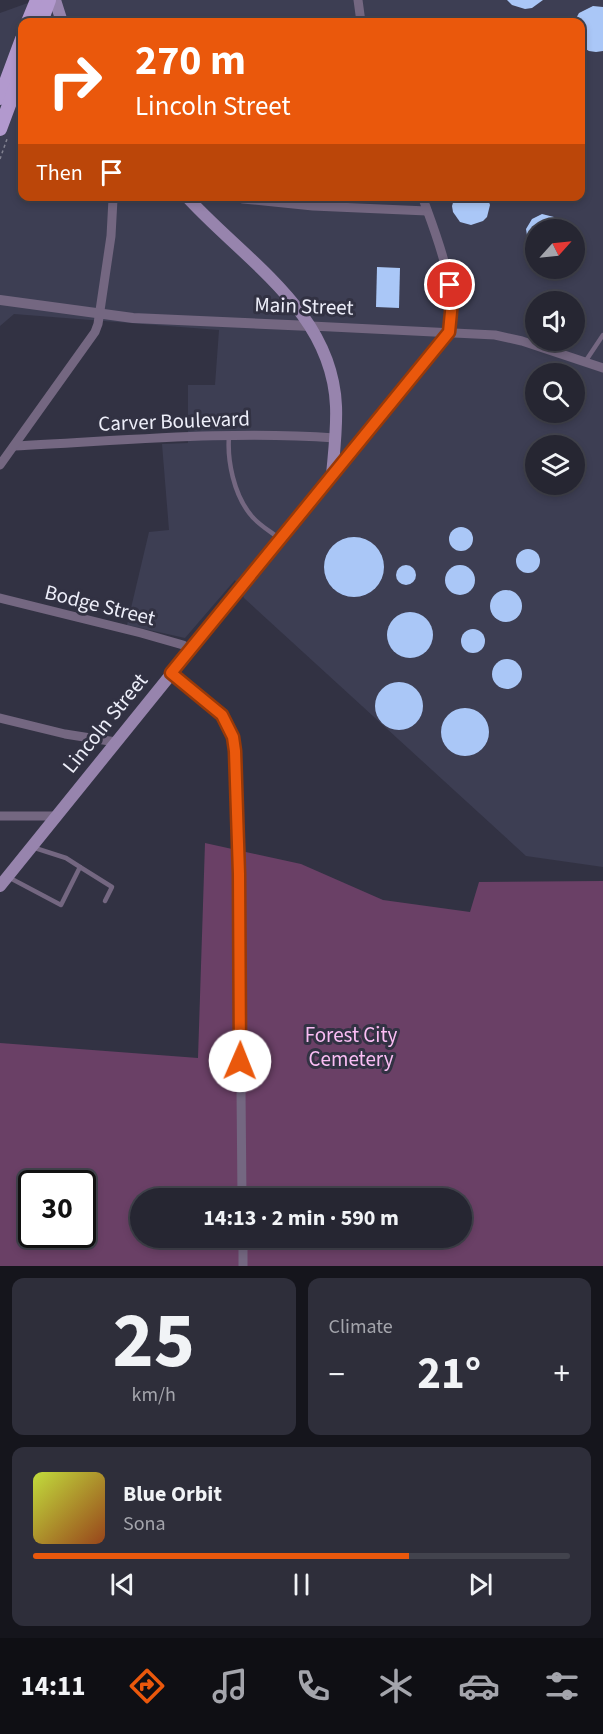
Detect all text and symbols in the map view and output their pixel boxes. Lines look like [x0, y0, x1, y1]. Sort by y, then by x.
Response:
text: 270 m [135, 31, 246, 91]
icon: right [36, 42, 114, 120]
text: Lincoln Street [135, 87, 291, 126]
icon: arrive [95, 156, 128, 189]
text: Then [36, 157, 83, 189]
north arrow [525, 219, 585, 279]
map controls [525, 219, 585, 495]
pin [424, 259, 475, 310]
icon: arrive [433, 268, 466, 301]
street label: Main Street [254, 289, 354, 323]
button: sound [525, 291, 585, 351]
button: search [525, 363, 585, 423]
street label: Carver Boulevard [98, 403, 250, 439]
button: layers [525, 435, 585, 495]
street label: Bodge Street [42, 577, 158, 633]
street label: Lincoln Street [55, 667, 155, 779]
park label: Forest City Cemetery [305, 1020, 398, 1074]
position arrow [208, 1029, 272, 1093]
speed limit sign: 30 [18, 1170, 96, 1248]
text: 14:13 · 2 min · 590 m [203, 1202, 399, 1234]
text: 25 [113, 1286, 195, 1397]
text: Climate [329, 1313, 393, 1341]
text: 21° [417, 1342, 481, 1406]
text: − [329, 1351, 345, 1398]
text: + [554, 1351, 570, 1398]
text: km/h [132, 1381, 176, 1409]
text: Blue Orbit [123, 1478, 222, 1510]
text: Sona [123, 1510, 166, 1538]
icon: previous [106, 1568, 139, 1601]
icon: pause [285, 1568, 318, 1601]
icon: next [464, 1568, 497, 1601]
icon: directions [126, 1665, 168, 1707]
icon: music [209, 1665, 251, 1707]
icon: phone [292, 1665, 334, 1707]
icon: climate [375, 1665, 417, 1707]
icon: car [458, 1665, 500, 1707]
icon: filters [541, 1665, 583, 1707]
text: 14:11 [20, 1667, 86, 1706]

